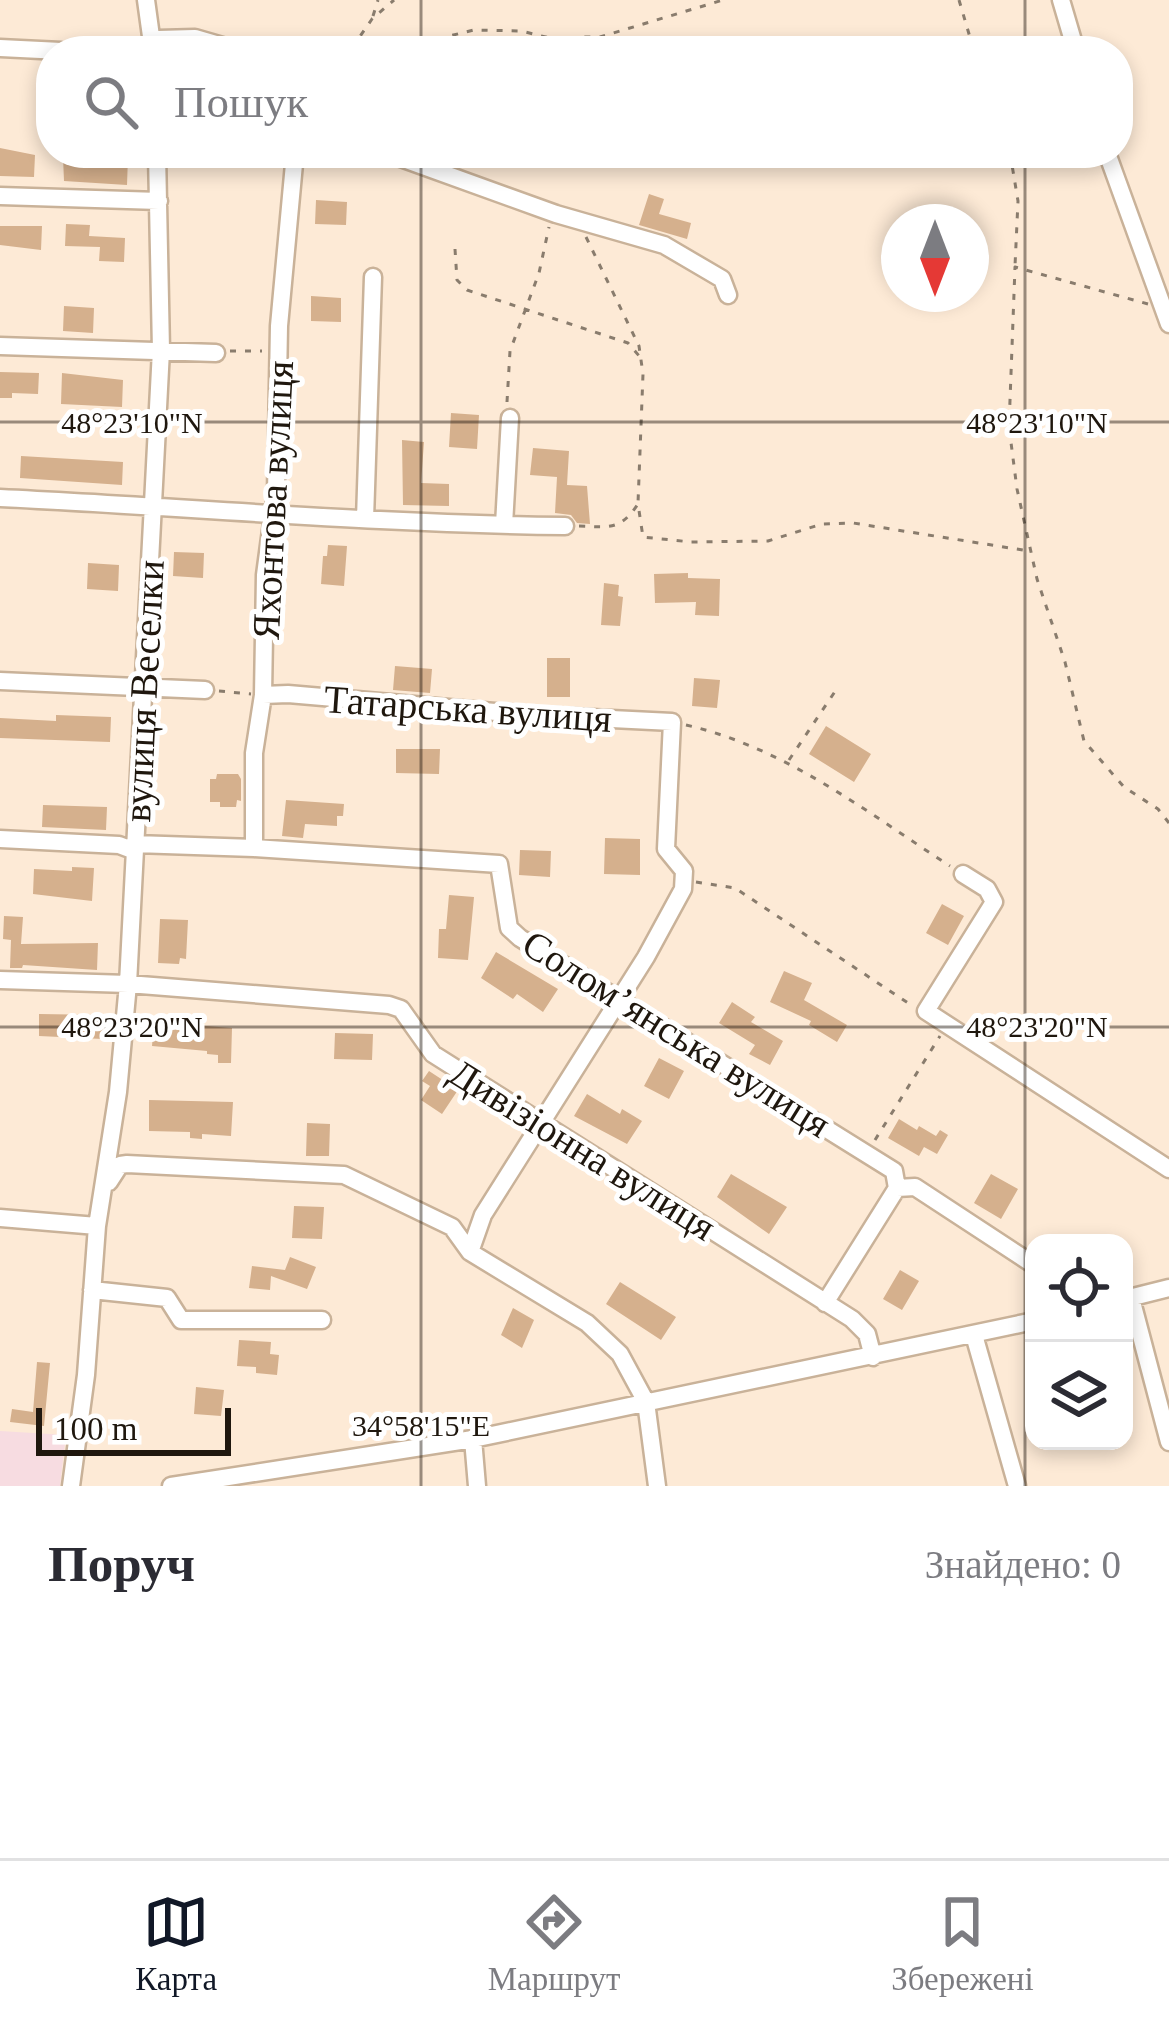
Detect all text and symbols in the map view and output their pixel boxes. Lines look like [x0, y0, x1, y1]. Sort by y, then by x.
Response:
search box [36, 36, 1133, 168]
icon: search [78, 69, 144, 135]
text: Пошук [174, 77, 308, 127]
north arrow [881, 204, 989, 312]
street label: Яхонтова вулиця [244, 359, 302, 641]
text: 48°23'10"N [61, 406, 203, 439]
text: 48°23'10"N [966, 406, 1108, 439]
street label: вулиця Веселки [115, 559, 173, 823]
street label: Татарська вулиця [323, 677, 613, 741]
street label: Соломʼянська вулиця [515, 921, 838, 1146]
text: 48°23'20"N [61, 1010, 203, 1043]
text: 48°23'20"N [966, 1010, 1108, 1043]
street label: Дивізіонна вулиця [441, 1050, 724, 1249]
map controls [1025, 1234, 1133, 1450]
button: locate [1025, 1234, 1133, 1342]
button: layers [1025, 1342, 1133, 1450]
scale bar [36, 1402, 231, 1455]
text: 34°58'15"E [352, 1409, 490, 1442]
text: 100 m [54, 1411, 137, 1447]
text: Поруч [48, 1536, 195, 1592]
text: Знайдено: 0 [925, 1543, 1121, 1586]
tab: Карта [135, 1889, 217, 1998]
tab: Маршрут [488, 1889, 621, 1998]
tab: Збережені [891, 1889, 1034, 1998]

